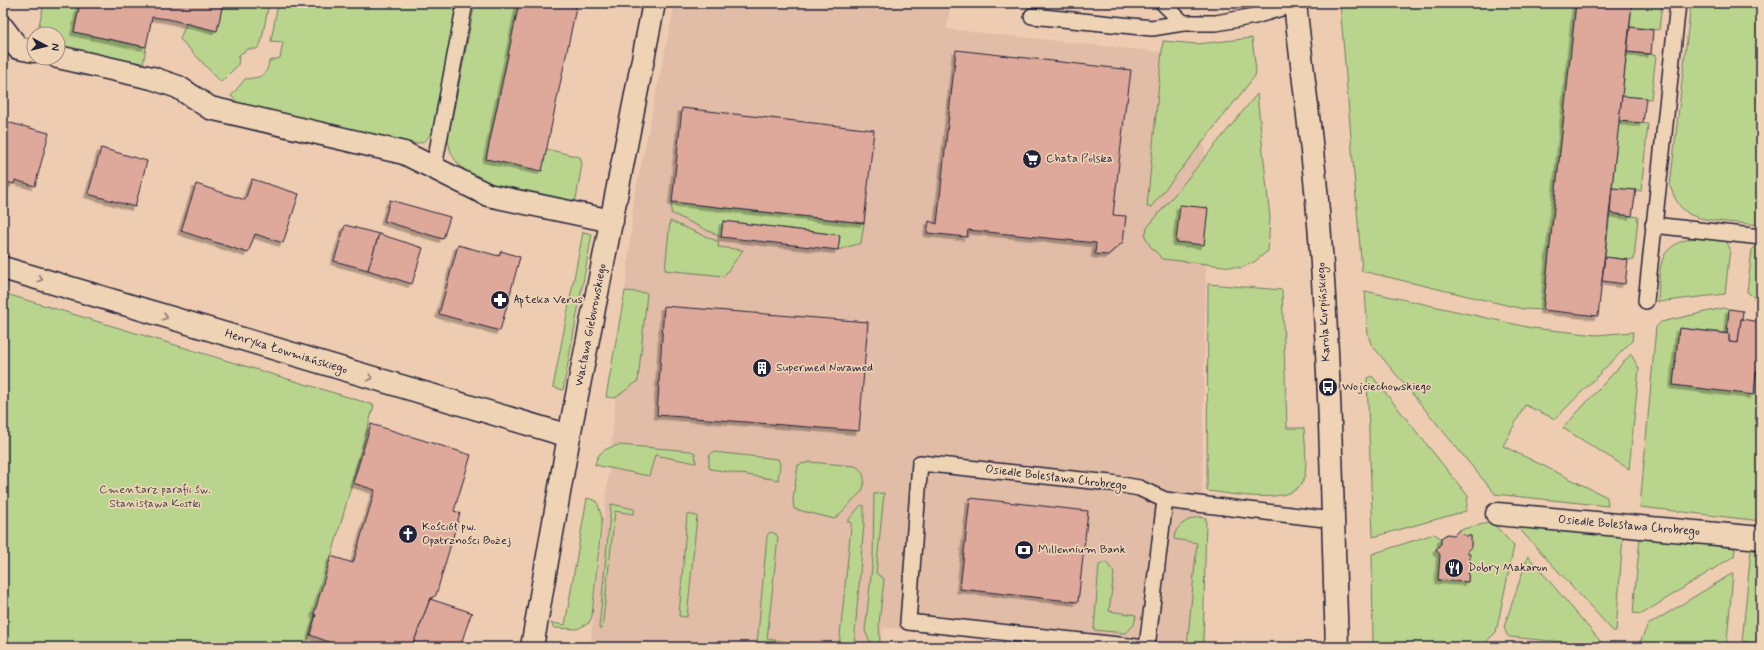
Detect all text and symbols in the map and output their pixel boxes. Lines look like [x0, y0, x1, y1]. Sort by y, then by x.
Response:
north arrow [26, 26, 66, 66]
text: N [48, 43, 62, 52]
supermarket icon: Chata Polska [1021, 148, 1043, 170]
place label: Chata Polska [1046, 151, 1113, 167]
street label: Wacława Gieburowskiego [571, 262, 611, 388]
street label: Karola Kurpińskiego [1313, 262, 1335, 362]
one-way arrow [37, 274, 44, 283]
pharmacy icon: Apteka Verus [489, 289, 511, 311]
place label: Apteka Verus [514, 292, 583, 308]
one-way arrow [161, 312, 168, 321]
street label: Henryka Łowmiańskiego [223, 326, 350, 378]
building icon: Supermed Novamed [751, 357, 773, 379]
place label: Supermed Novamed [776, 360, 873, 376]
one-way arrow [366, 373, 373, 382]
bus stop icon: Wojciechowskiego [1317, 376, 1339, 398]
place label: Wojciechowskiego [1342, 379, 1431, 395]
street label: Osiedle Bolesława Chrobrego [984, 461, 1128, 495]
park label: Cmentarz parafii św. Stanisława Kostki [99, 482, 211, 512]
street label: Osiedle Bolesława Chrobrego [1557, 512, 1701, 540]
place label: Kościół pw. Opatrzności Bożej [422, 519, 511, 549]
church icon: Kościół pw. Opatrzności Bożej [397, 523, 419, 545]
bank icon: Millennium Bank [1013, 539, 1035, 561]
place label: Millennium Bank [1038, 542, 1126, 558]
restaurant icon: Dobry Makaron [1443, 557, 1465, 579]
place label: Dobry Makaron [1468, 560, 1548, 576]

